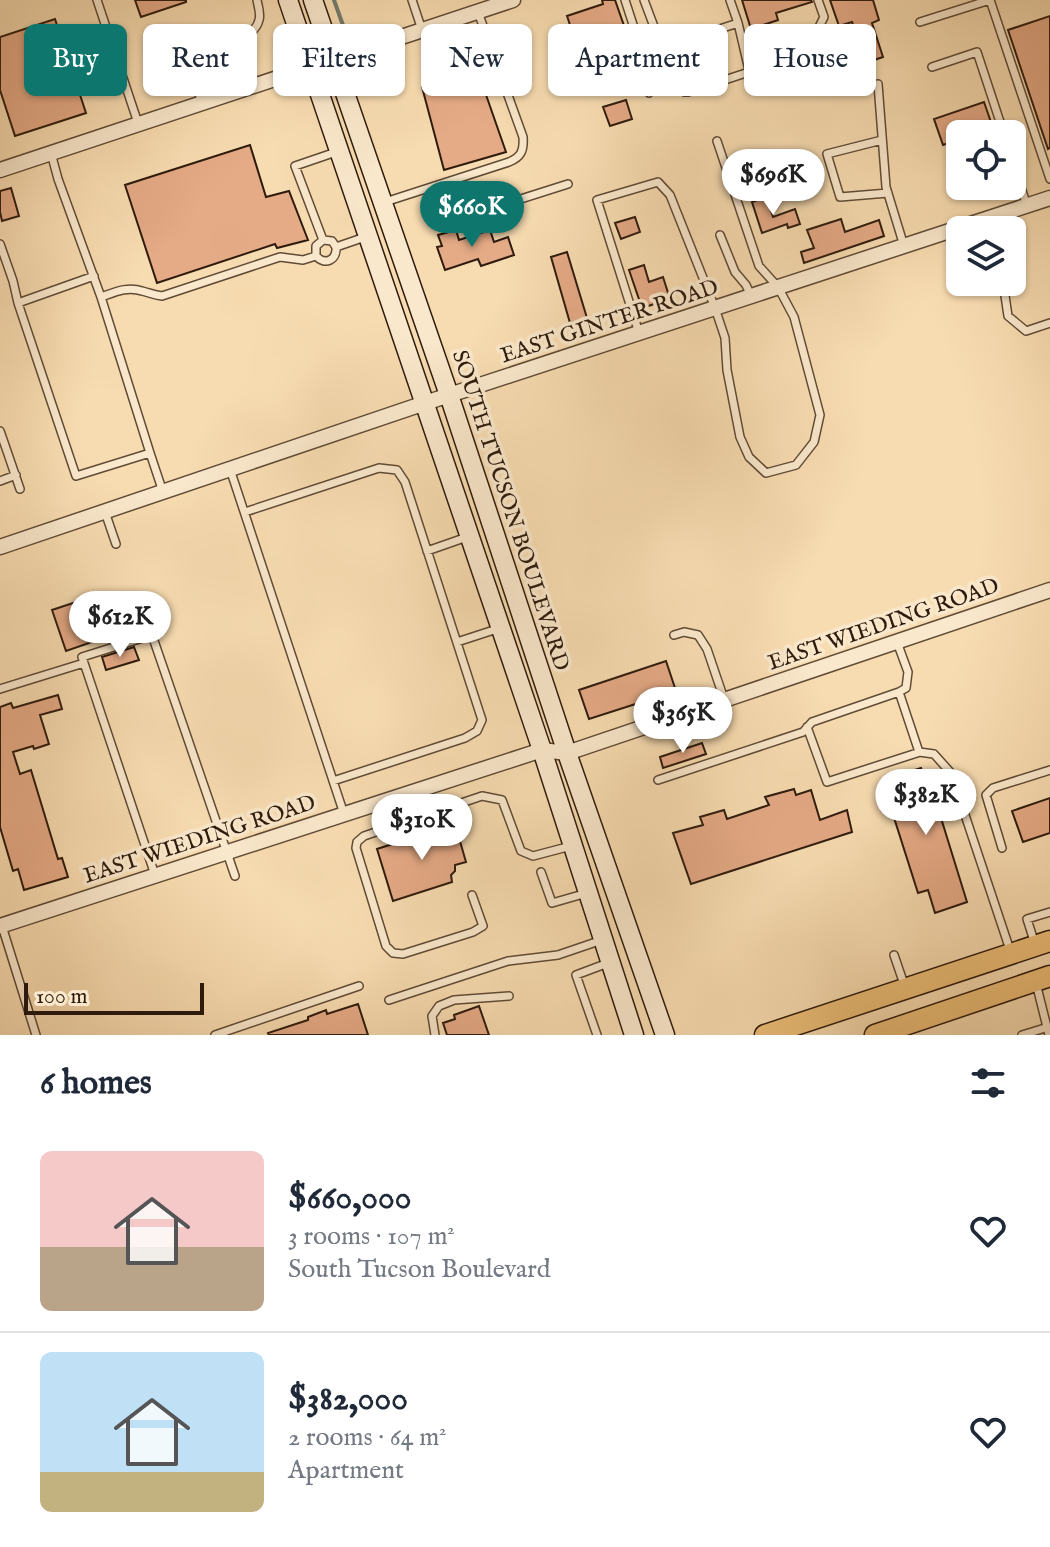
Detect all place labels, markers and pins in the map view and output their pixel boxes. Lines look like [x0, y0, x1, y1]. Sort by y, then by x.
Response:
pin: $696K [717, 149, 829, 217]
pin: $660K [416, 181, 528, 249]
pin: $612K [64, 591, 176, 659]
pin: $365K [627, 687, 739, 755]
pin: $382K [870, 769, 982, 837]
pin: $310K [366, 794, 478, 862]

